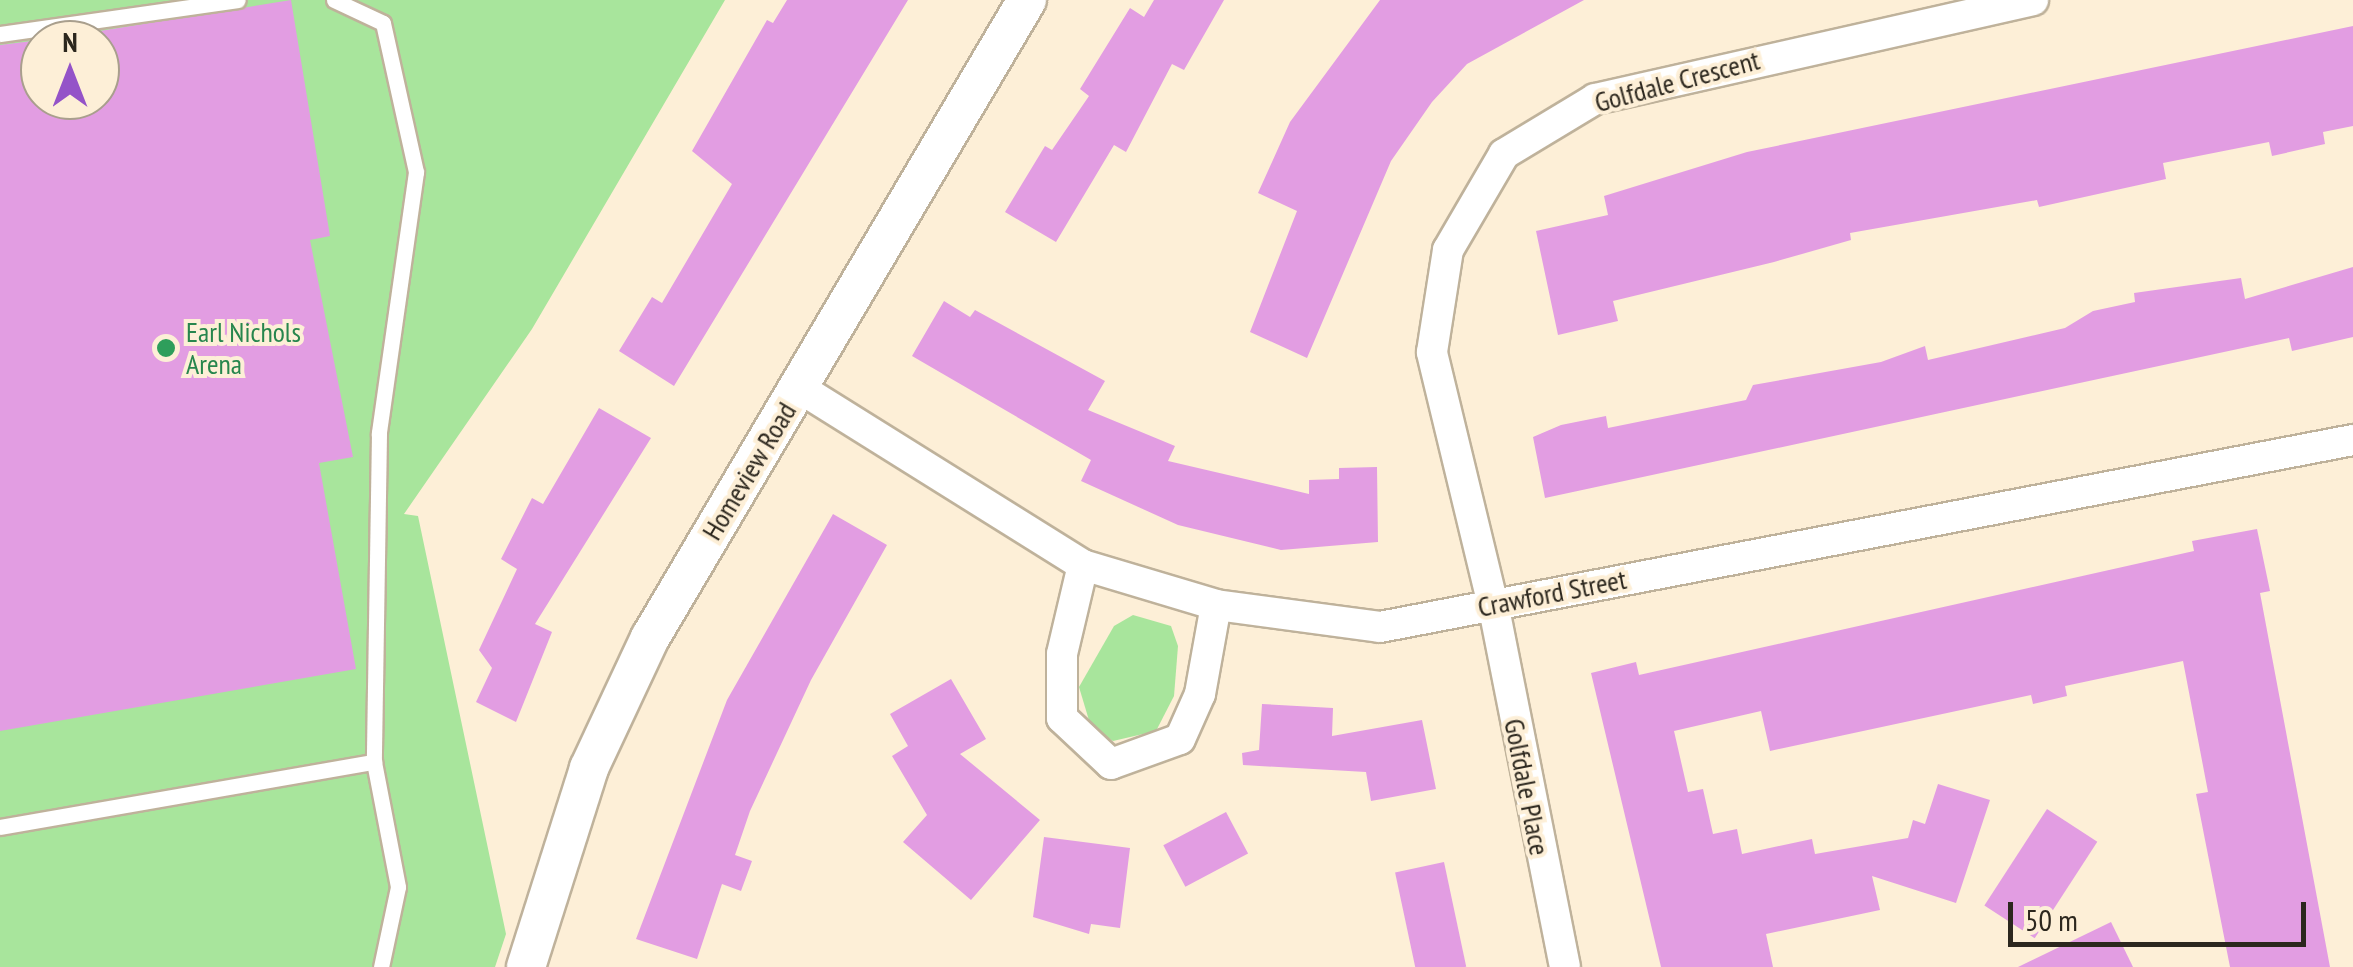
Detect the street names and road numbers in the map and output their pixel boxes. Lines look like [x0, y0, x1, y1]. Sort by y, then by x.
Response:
street label: Golfdale Crescent [1591, 43, 1763, 119]
street label: Homeview Road [695, 396, 803, 546]
street label: Crawford Street [1475, 562, 1629, 624]
street label: Golfdale Place [1497, 716, 1557, 858]

